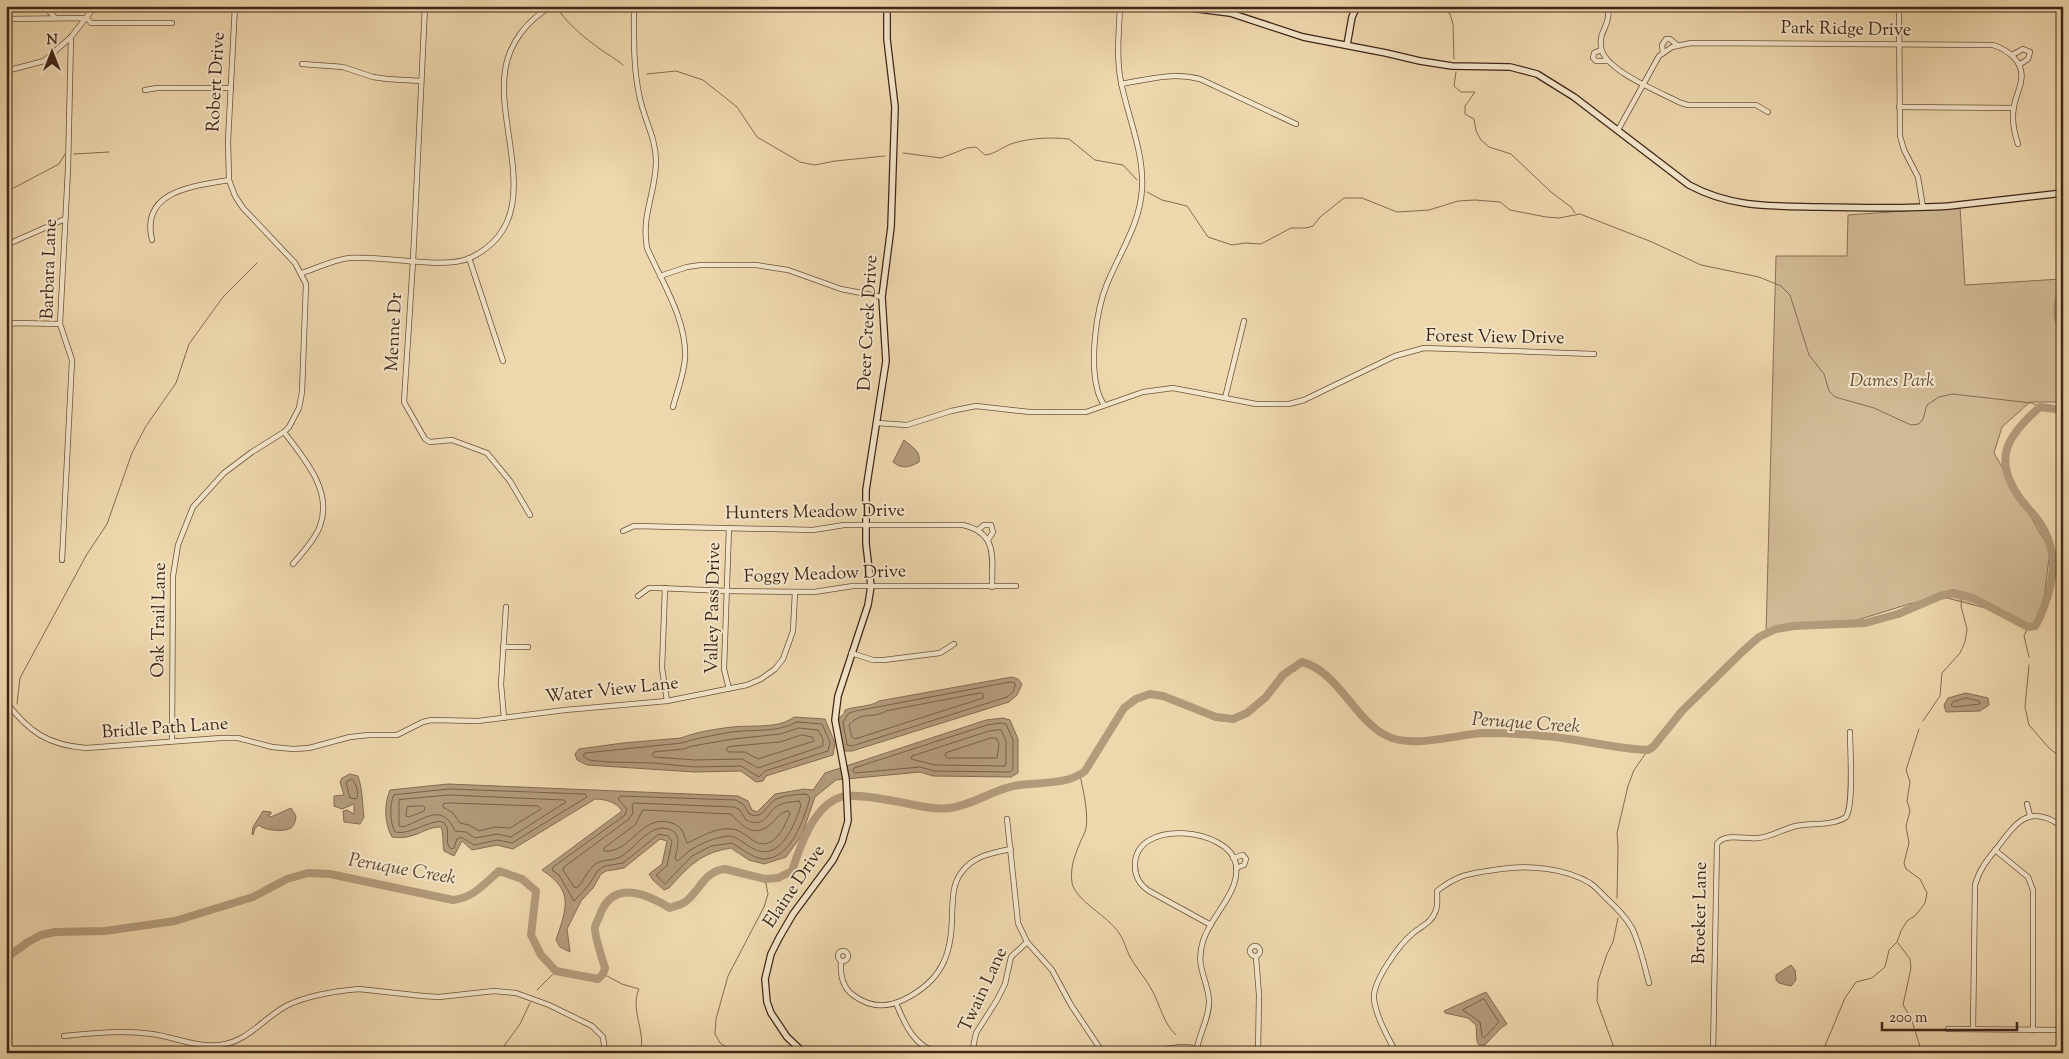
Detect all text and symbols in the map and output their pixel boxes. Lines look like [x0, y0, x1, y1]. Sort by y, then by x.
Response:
street label: Park Ridge Drive [1781, 16, 1911, 44]
north arrow [28, 28, 78, 78]
text: N [46, 31, 58, 51]
street label: Robert Drive [201, 31, 233, 133]
street label: Barbara Lane [35, 218, 65, 320]
street label: Deer Creek Drive [852, 254, 886, 392]
street label: Menne Dr [380, 292, 410, 372]
street label: Forest View Drive [1425, 324, 1565, 352]
park label: Dames Park [1850, 369, 1934, 395]
street label: Hunters Meadow Drive [725, 498, 905, 528]
street label: Valley Pass Drive [700, 542, 728, 674]
street label: Foggy Meadow Drive [743, 559, 907, 591]
street label: Oak Trail Lane [146, 562, 174, 678]
street label: Water View Lane [544, 671, 680, 711]
water label: Peruque Creek [1471, 707, 1581, 741]
street label: Bridle Path Lane [101, 712, 229, 746]
street label: Elaine Drive [758, 840, 832, 934]
water label: Peruque Creek [346, 847, 458, 893]
street label: Broeker Lane [1687, 861, 1715, 965]
street label: Twain Lane [953, 944, 1015, 1036]
scale bar [1882, 999, 2016, 1031]
text: 200 m [1889, 1008, 1928, 1029]

